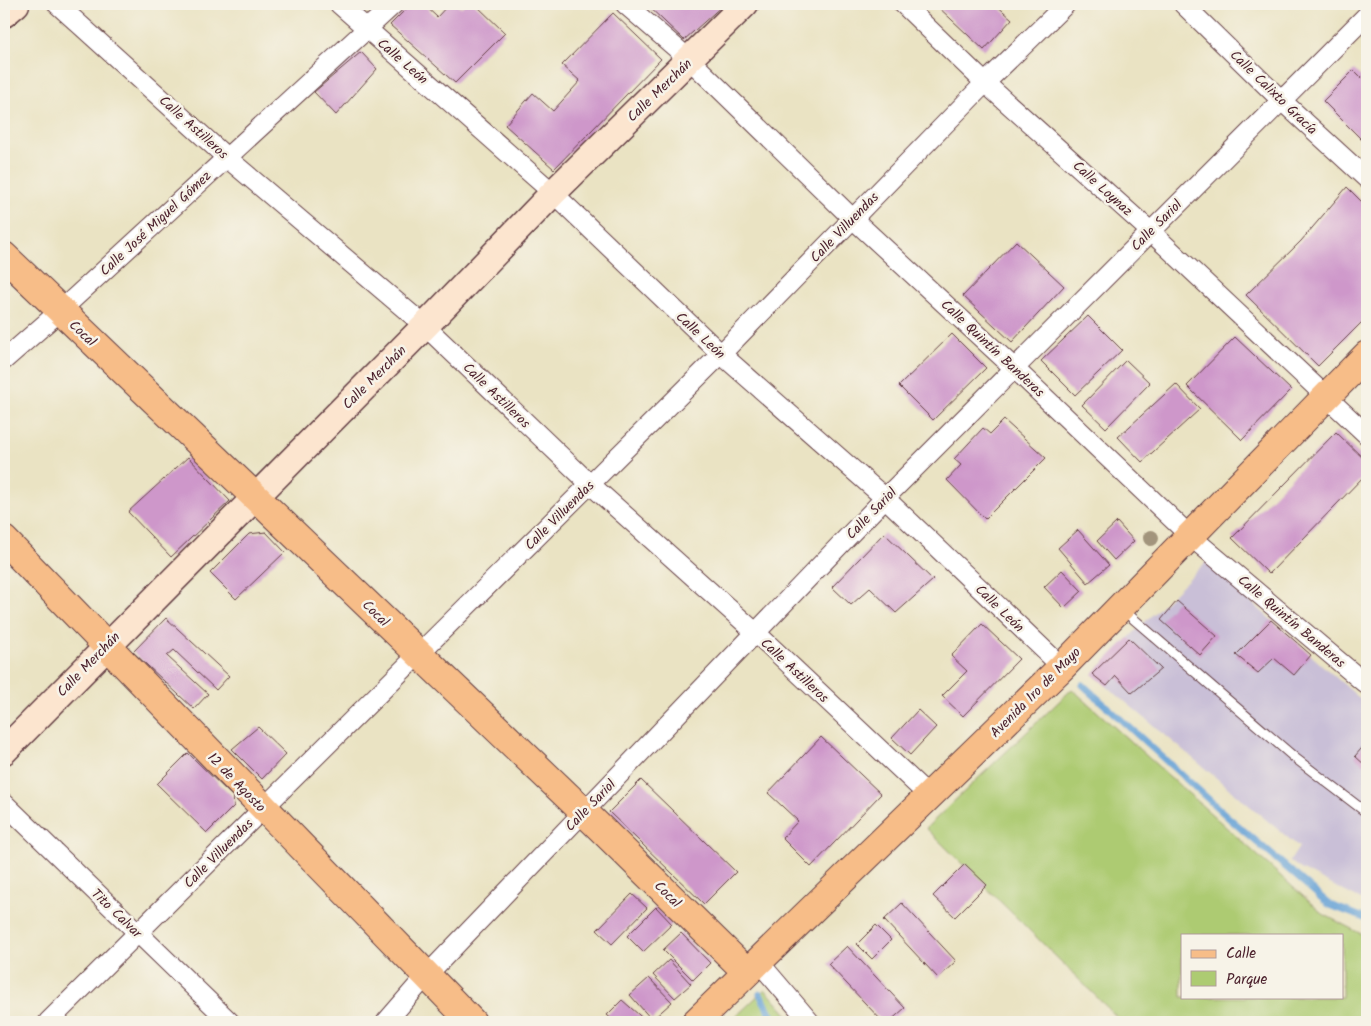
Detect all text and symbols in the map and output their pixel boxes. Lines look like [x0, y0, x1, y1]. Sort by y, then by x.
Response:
street label: Calle León [372, 33, 433, 90]
street label: Calle Calixto Gracía [1224, 45, 1322, 140]
street label: Calle Merchán [622, 54, 697, 128]
street label: Calle Astilleros [154, 90, 233, 165]
street label: Calle Loynaz [1067, 156, 1137, 222]
street label: Calle José Miguel Gómez [95, 166, 217, 282]
street label: Calle Villuendas [805, 187, 884, 268]
street label: Calle Sariol [1126, 194, 1188, 257]
street label: Calle Quintín Banderas [935, 294, 1049, 403]
street label: Calle León [670, 307, 730, 365]
street label: Cocal [63, 315, 102, 353]
street label: Calle Merchán [337, 340, 412, 415]
street label: Calle Astilleros [457, 358, 535, 434]
street label: Calle Villuendas [520, 476, 600, 556]
street label: Calle Sariol [841, 482, 903, 545]
street label: Calle Quintín Banderas [1232, 570, 1350, 674]
street label: Calle León [970, 579, 1029, 638]
street label: Cocal [357, 595, 394, 633]
street label: Calle Merchán [52, 627, 126, 702]
street label: Calle Astilleros [755, 633, 834, 708]
street label: Avenida 1ro de Mayo [985, 642, 1086, 743]
street label: 12 de Agosto [202, 748, 271, 818]
street label: Calle Sariol [560, 774, 622, 837]
street label: Calle Villuendas [179, 814, 259, 894]
street label: Cocal [649, 876, 686, 914]
street label: Tito Calvar [86, 884, 148, 945]
legend [1181, 934, 1344, 998]
text: Calle [1226, 942, 1256, 966]
text: Parque [1226, 968, 1267, 992]

